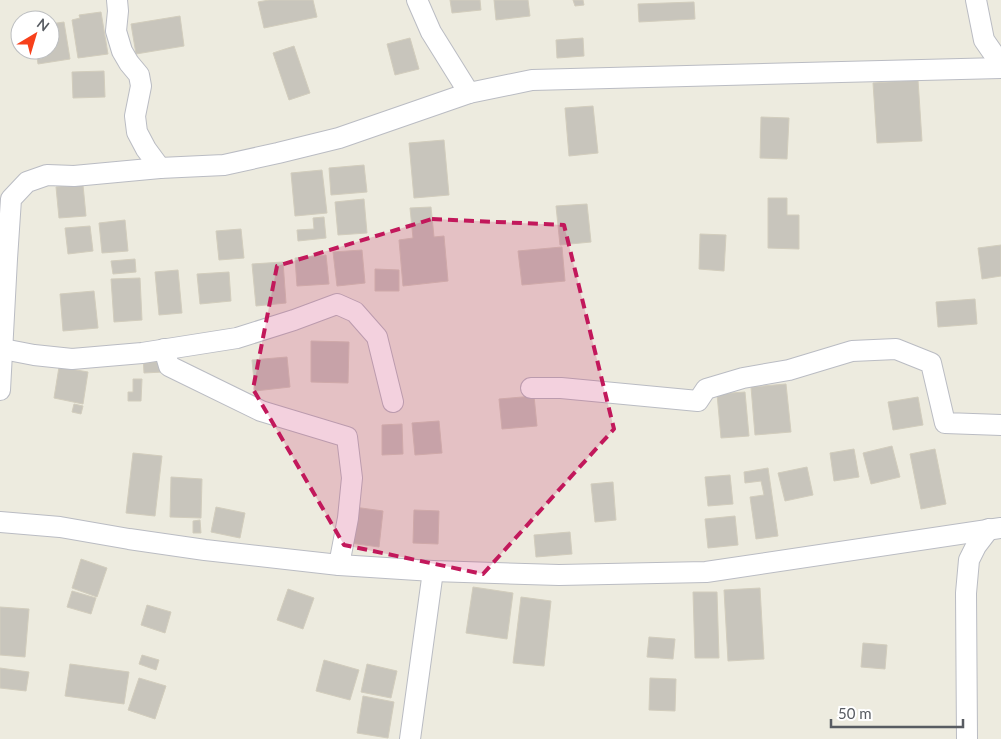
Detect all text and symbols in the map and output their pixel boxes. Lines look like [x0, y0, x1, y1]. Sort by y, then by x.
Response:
north arrow [10, 10, 60, 60]
text: N [34, 14, 53, 34]
scale bar [831, 696, 964, 728]
text: 50 m [838, 704, 872, 722]

